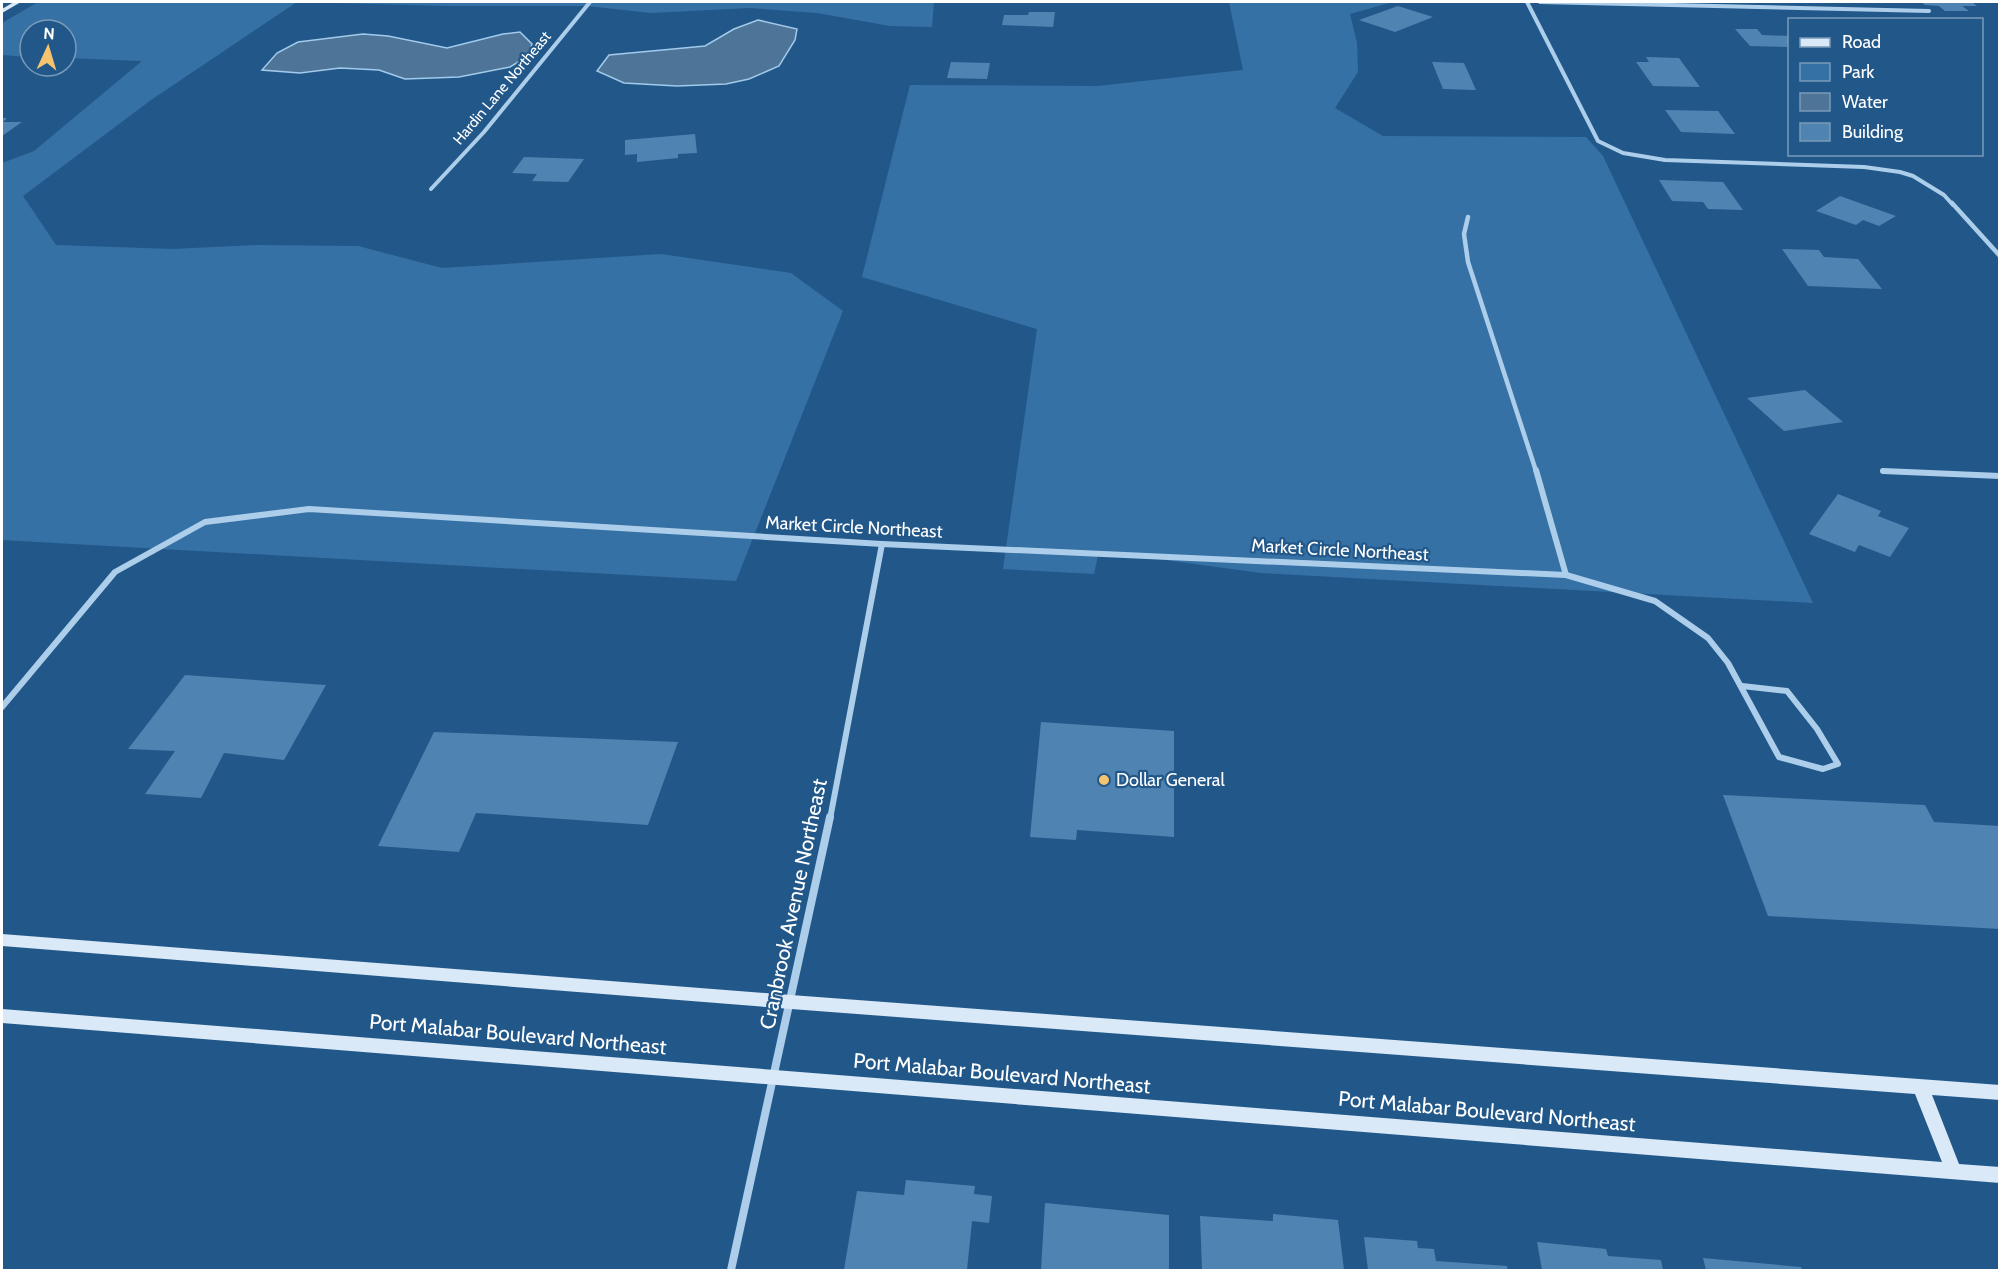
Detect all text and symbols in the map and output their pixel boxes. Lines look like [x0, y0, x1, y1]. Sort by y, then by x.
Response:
north arrow [18, 18, 78, 78]
legend [1788, 18, 1983, 156]
text: N [43, 24, 55, 43]
street label: Hardin Lane Northeast [449, 28, 555, 148]
text: Road [1842, 31, 1881, 53]
text: Park [1842, 61, 1875, 83]
text: Water [1842, 91, 1888, 113]
text: Building [1842, 121, 1904, 143]
street label: Market Circle Northeast [765, 511, 943, 543]
street label: Market Circle Northeast [1251, 534, 1429, 566]
place label: Dollar General [1116, 769, 1225, 791]
marker: Dollar General [1097, 773, 1111, 787]
street label: Cranbrook Avenue Northeast [754, 776, 832, 1032]
street label: Port Malabar Boulevard Northeast [368, 1009, 668, 1059]
street label: Port Malabar Boulevard Northeast [852, 1048, 1152, 1098]
street label: Port Malabar Boulevard Northeast [1337, 1086, 1637, 1136]

